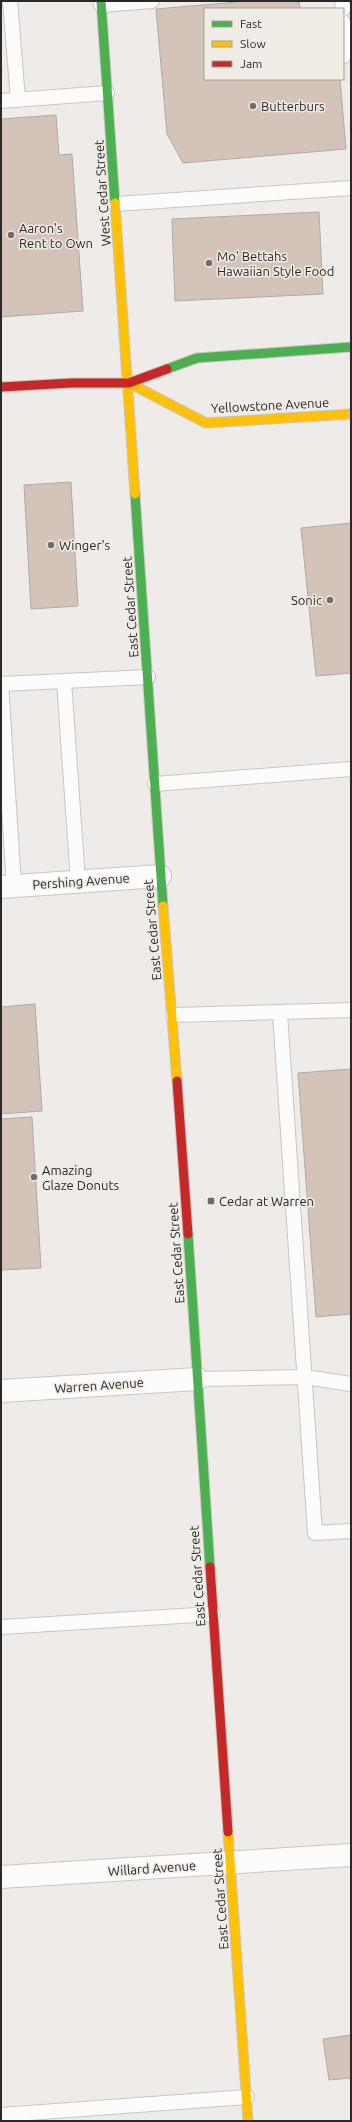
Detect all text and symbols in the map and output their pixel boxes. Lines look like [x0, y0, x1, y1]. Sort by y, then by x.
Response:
legend [204, 8, 344, 80]
text: Fast [240, 17, 262, 30]
text: Slow [240, 37, 266, 50]
text: Jam [240, 57, 262, 70]
place label: Butterburs [261, 99, 325, 113]
marker: Butterburs [248, 101, 258, 111]
street label: West Cedar Street [91, 139, 113, 247]
place label: Aaron's Rent to Own [19, 221, 93, 250]
marker: Aaron's Rent to Own [6, 230, 16, 240]
place label: Mo' Bettahs Hawaiian Style Food [217, 249, 334, 278]
marker: Mo' Bettahs Hawaiian Style Food [204, 258, 214, 268]
street label: Yellowstone Avenue [211, 395, 329, 415]
place label: Winger's [59, 538, 111, 552]
marker: Winger's [46, 540, 56, 550]
street label: East Cedar Street [119, 556, 141, 658]
place label: Sonic [291, 593, 322, 607]
marker: Sonic [325, 595, 335, 605]
street label: Pershing Avenue [32, 871, 130, 891]
street label: East Cedar Street [141, 879, 163, 981]
place label: Amazing Glaze Donuts [42, 1163, 119, 1192]
marker: Amazing Glaze Donuts [29, 1172, 39, 1182]
place label: Cedar at Warren [219, 1194, 314, 1208]
marker: Cedar at Warren [206, 1196, 216, 1206]
street label: East Cedar Street [165, 1202, 187, 1304]
street label: Warren Avenue [54, 1375, 144, 1395]
street label: East Cedar Street [186, 1525, 208, 1627]
street label: East Cedar Street [209, 1848, 231, 1950]
street label: Willard Avenue [107, 1858, 197, 1878]

